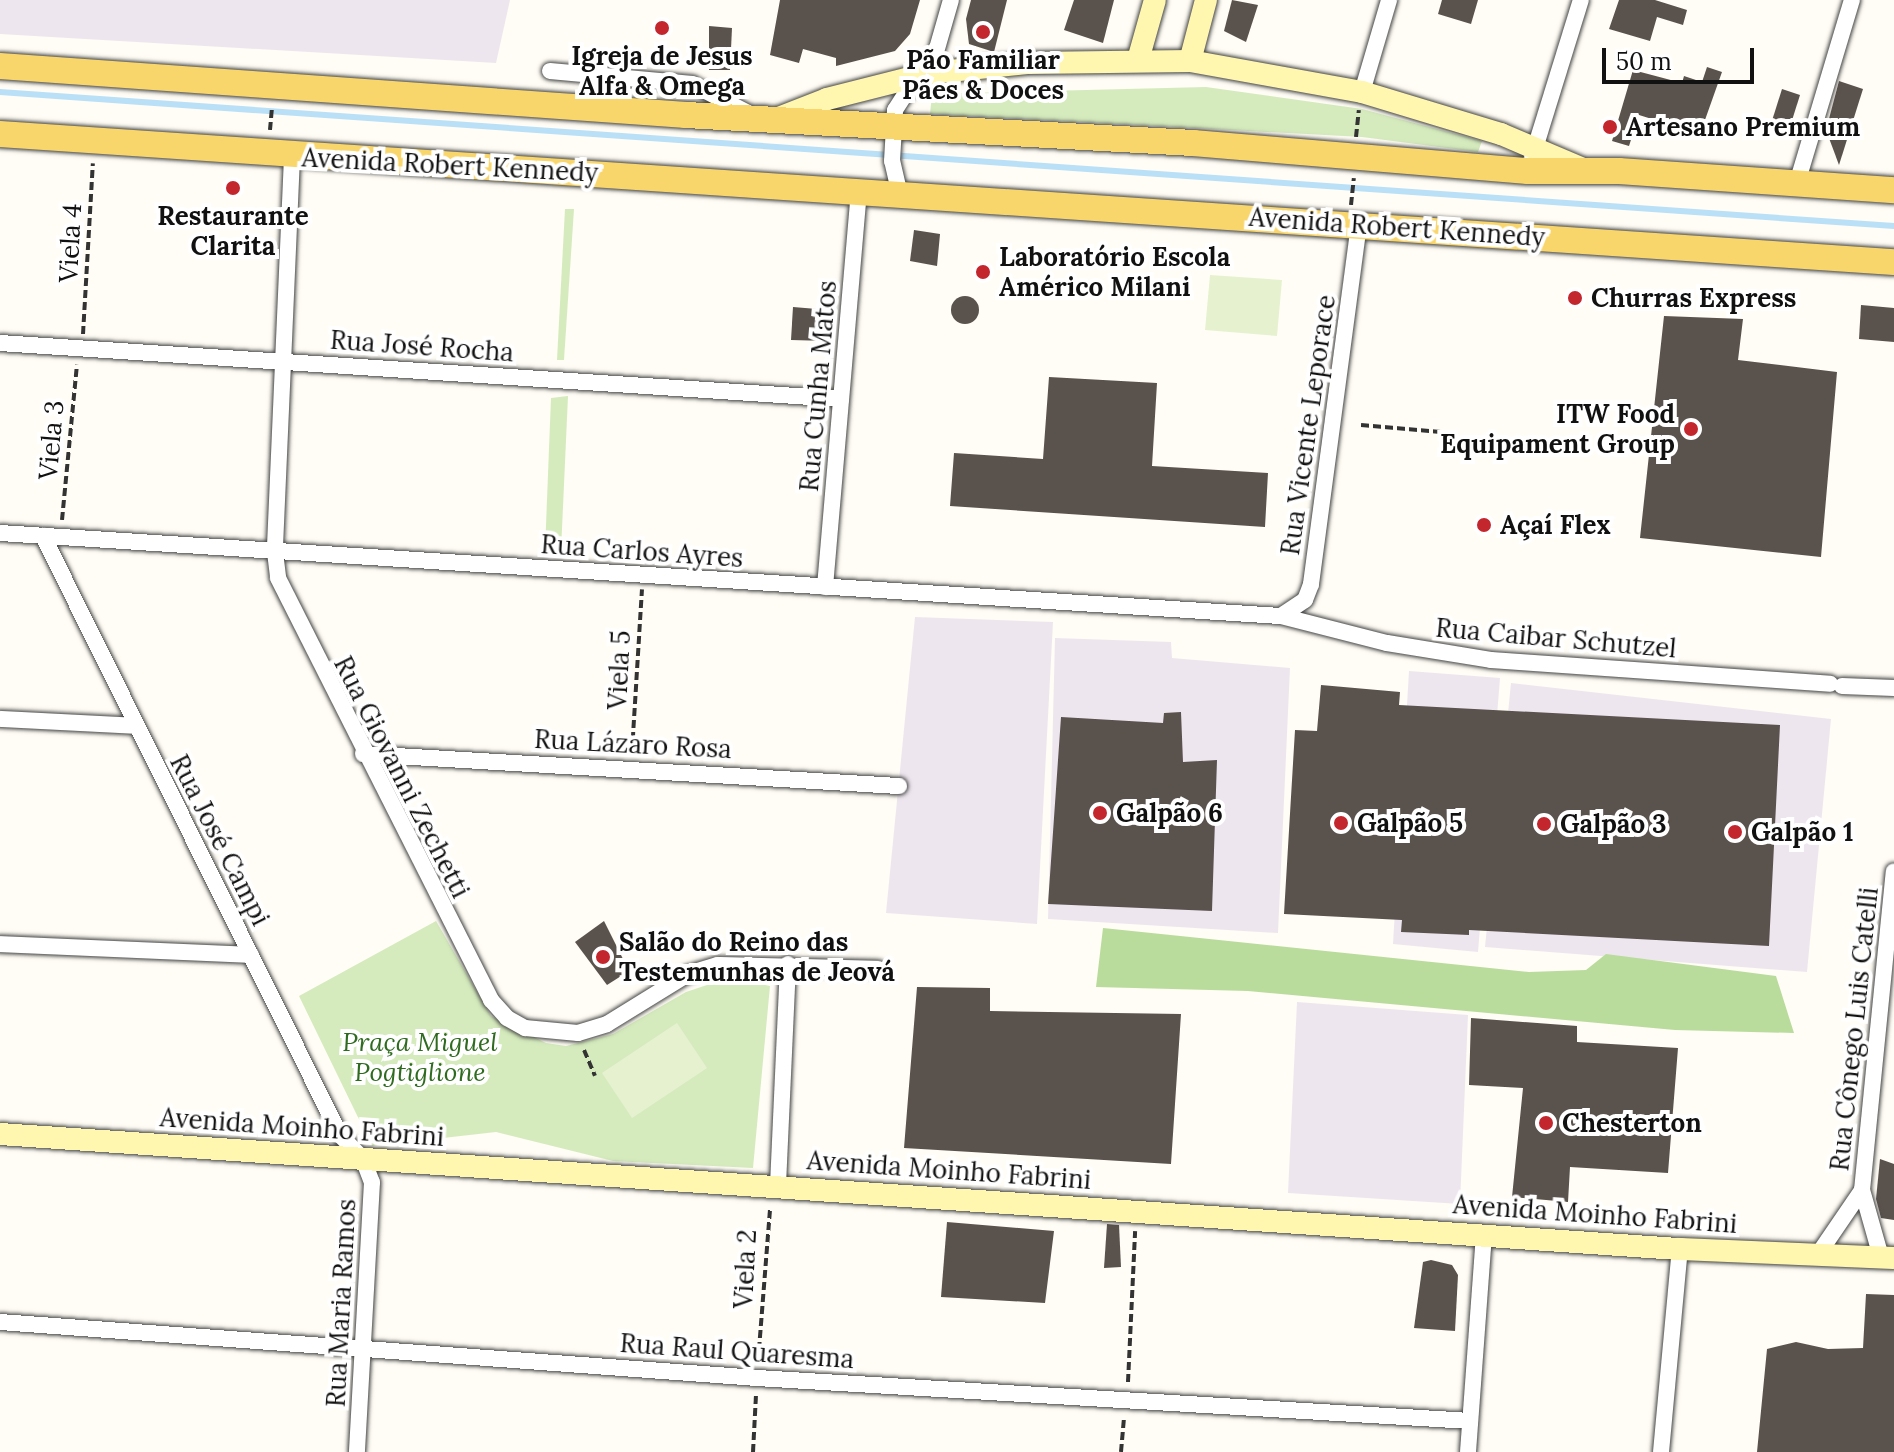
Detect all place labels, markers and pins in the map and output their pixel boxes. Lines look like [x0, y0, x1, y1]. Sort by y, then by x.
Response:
marker: Igreja de Jesus Alfa & Omega [653, 19, 671, 37]
marker: Pão Familiar Pães & Doces [974, 23, 992, 41]
place label: Igreja de Jesus Alfa & Omega [571, 40, 753, 102]
place label: Pão Familiar Pães & Doces [902, 44, 1064, 106]
place label: Artesano Premium [1626, 111, 1860, 143]
marker: Artesano Premium [1601, 118, 1619, 136]
marker: Restaurante Clarita [224, 179, 242, 197]
place label: Restaurante Clarita [157, 200, 309, 262]
place label: Laboratório Escola Américo Milani [999, 241, 1230, 302]
marker: Laboratório Escola Américo Milani [974, 263, 992, 281]
place label: Churras Express [1591, 282, 1796, 314]
marker: Churras Express [1566, 289, 1584, 307]
place label: ITW Food Equipament Group [1440, 398, 1675, 460]
marker: ITW Food Equipament Group [1682, 420, 1700, 438]
place label: Açaí Flex [1500, 509, 1611, 541]
marker: Açaí Flex [1475, 516, 1493, 534]
place label: Galpão 6 [1116, 797, 1223, 829]
marker: Galpão 6 [1091, 804, 1109, 822]
place label: Galpão 5 [1357, 807, 1463, 839]
place label: Galpão 3 [1560, 808, 1667, 840]
marker: Galpão 5 [1332, 814, 1350, 832]
marker: Galpão 3 [1535, 815, 1553, 833]
place label: Galpão 1 [1751, 816, 1854, 848]
marker: Galpão 1 [1726, 823, 1744, 841]
place label: Salão do Reino das Testemunhas de Jeová [619, 926, 895, 988]
marker: Salão do Reino das Testemunhas de Jeová [594, 948, 612, 966]
place label: Chesterton [1562, 1107, 1702, 1139]
marker: Chesterton [1537, 1114, 1555, 1132]

